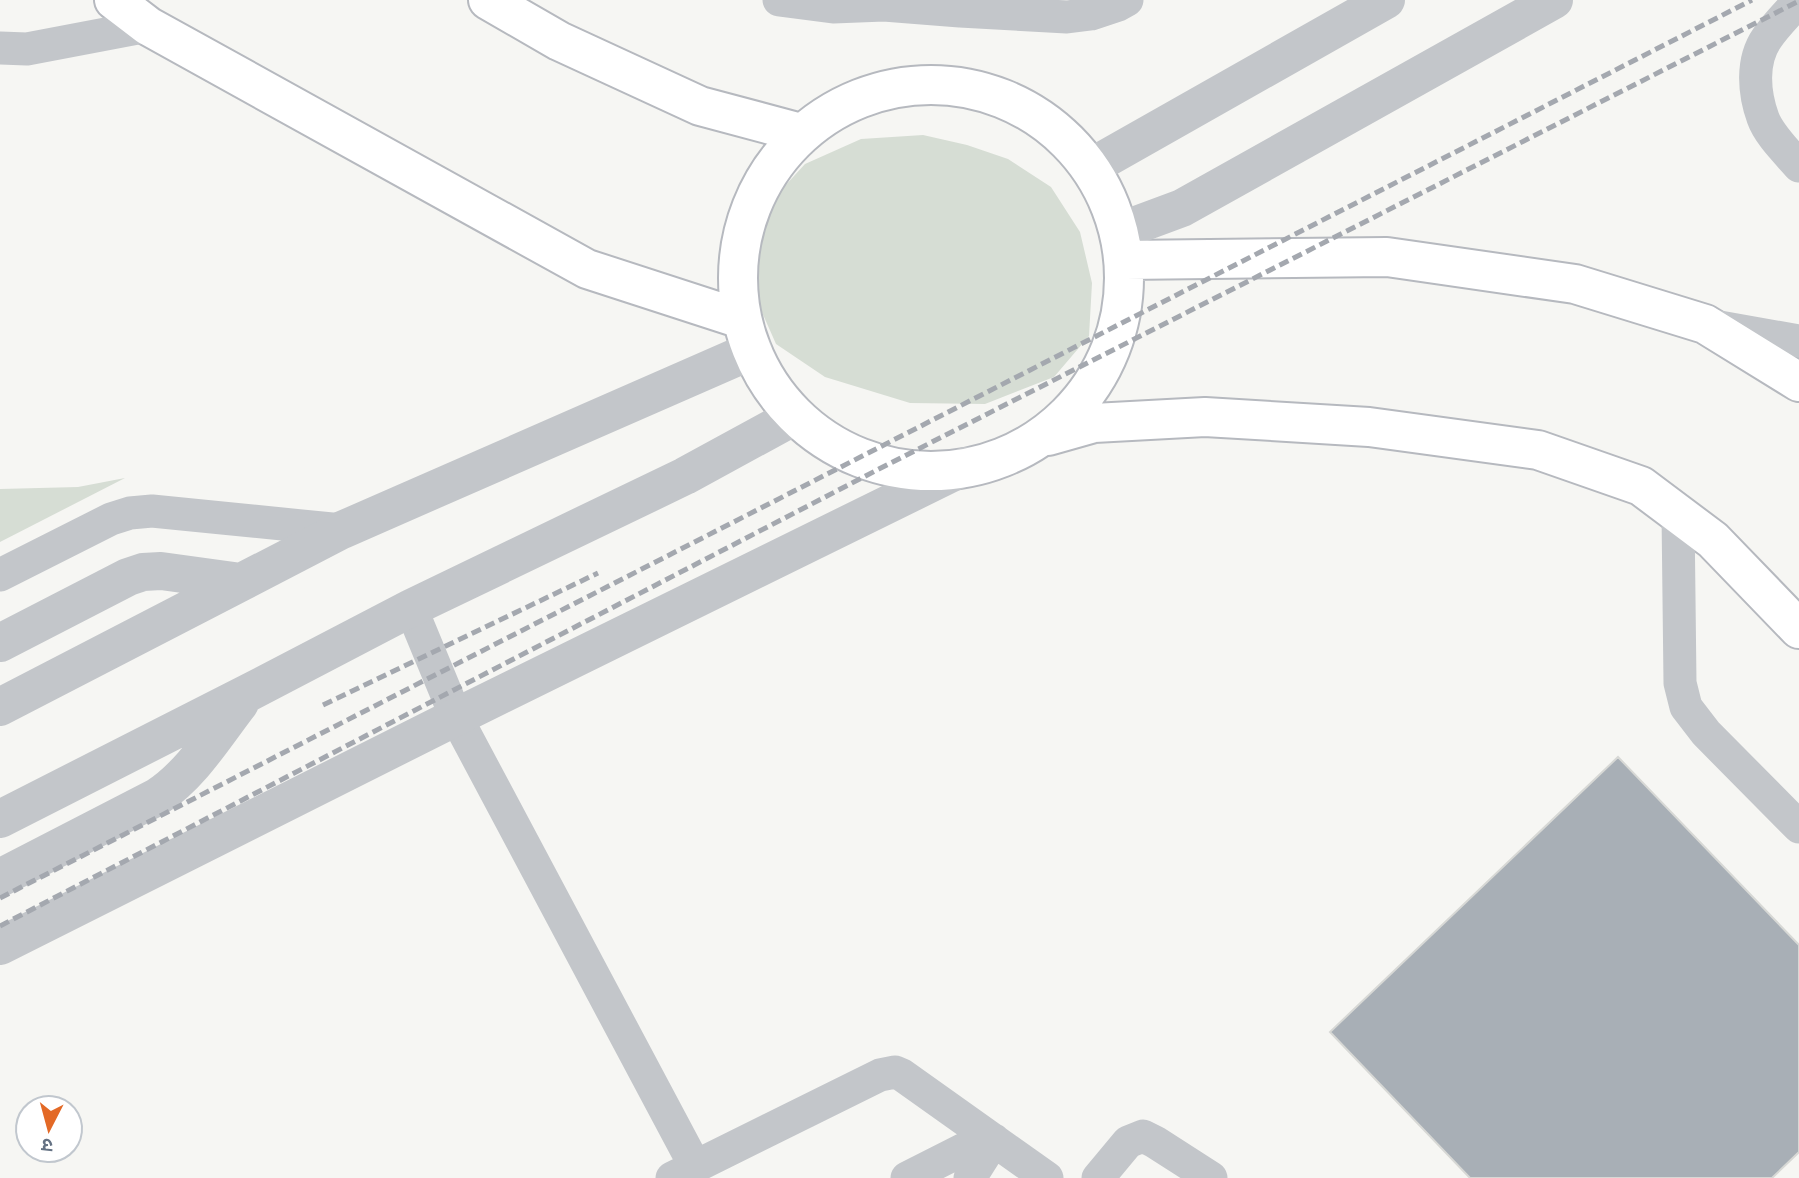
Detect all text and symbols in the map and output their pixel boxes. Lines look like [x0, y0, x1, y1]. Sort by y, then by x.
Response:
north arrow [14, 1094, 84, 1164]
text: उ [40, 1134, 54, 1157]

